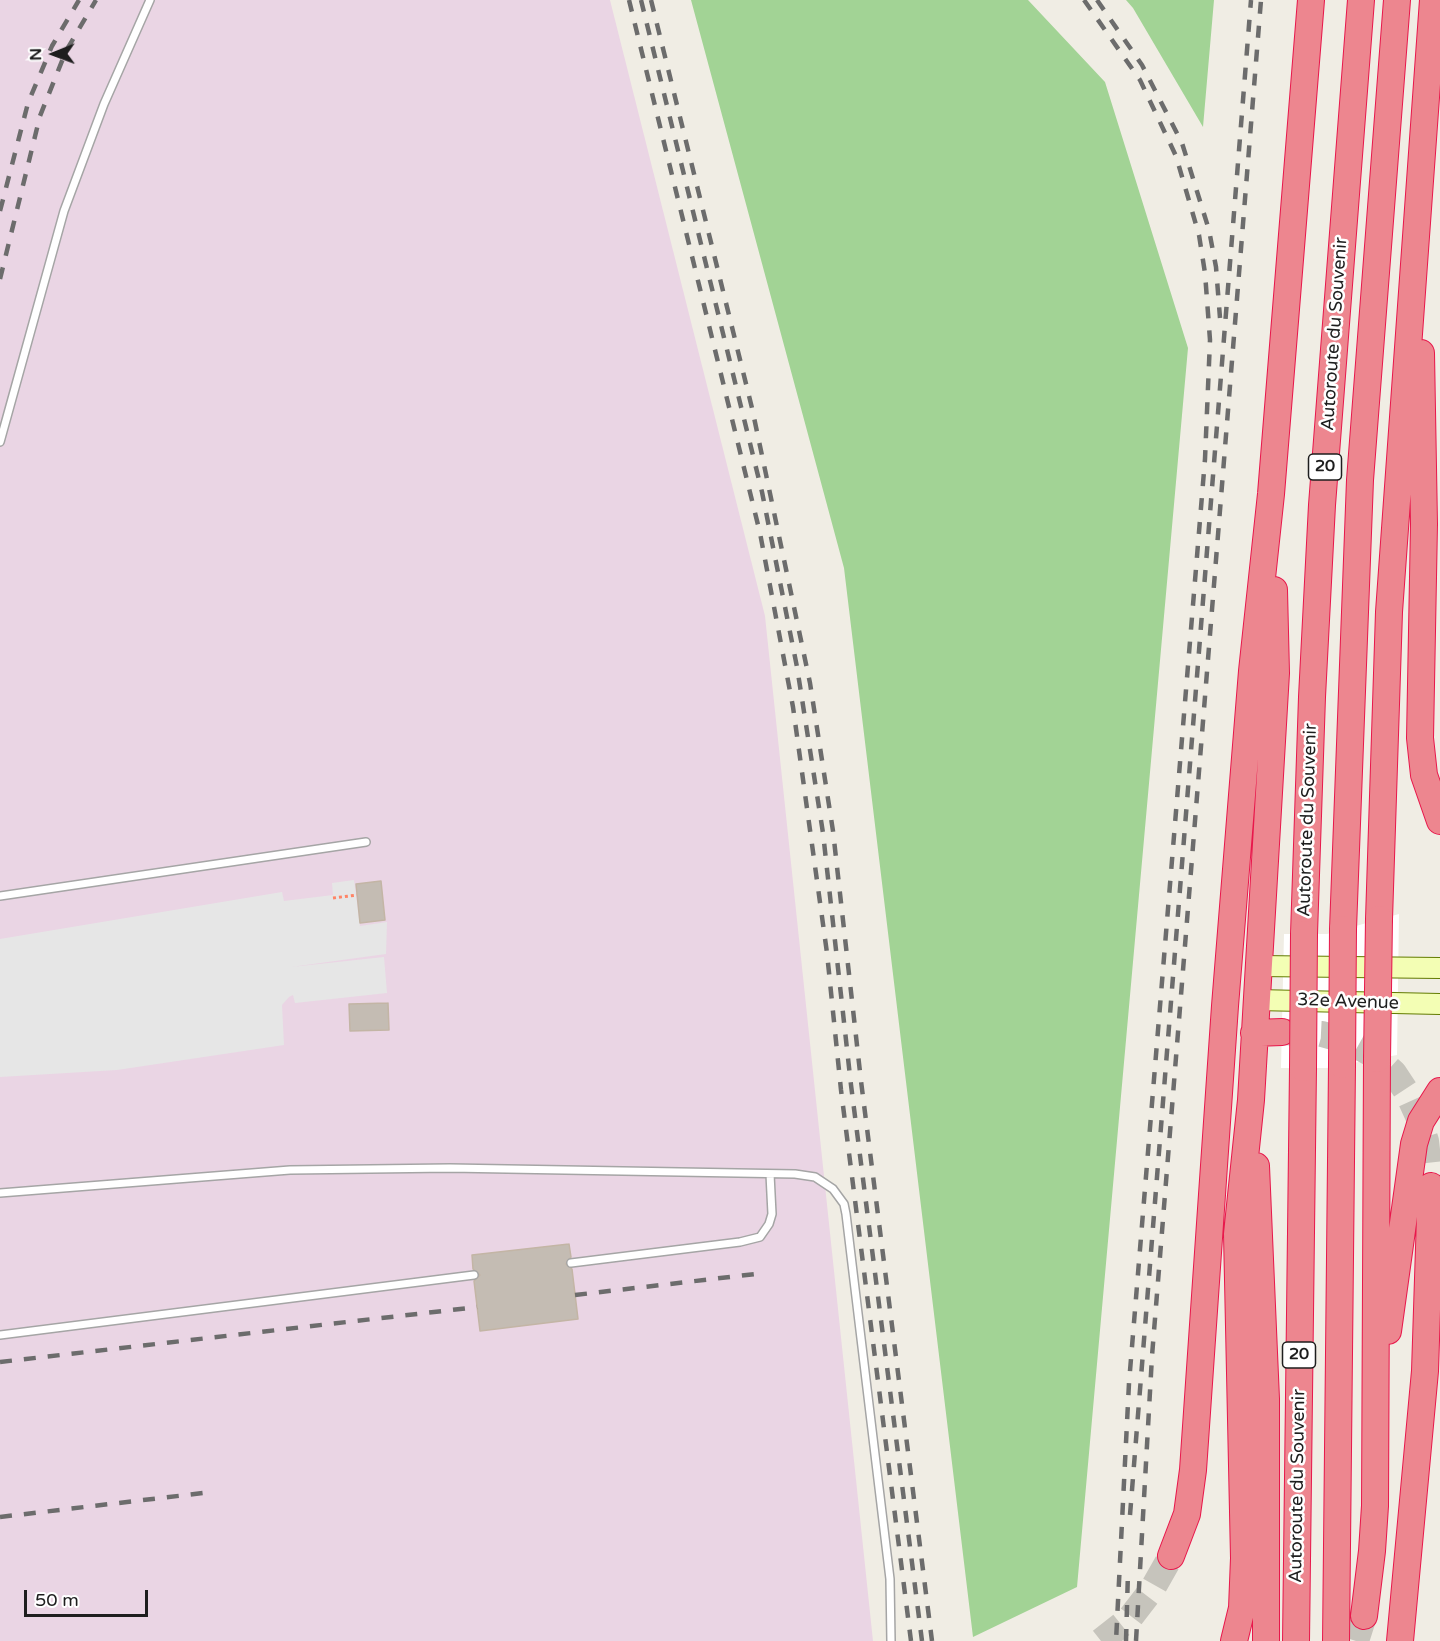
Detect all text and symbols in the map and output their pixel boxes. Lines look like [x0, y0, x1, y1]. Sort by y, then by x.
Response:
north arrow [24, 24, 84, 84]
text: N [26, 48, 46, 61]
street label: Autoroute du Souvenir [1317, 237, 1353, 431]
road number: 20 [1308, 454, 1342, 480]
street label: Autoroute du Souvenir [1294, 723, 1322, 917]
street label: 32e Avenue [1297, 989, 1399, 1015]
road number: 20 [1282, 1342, 1316, 1368]
street label: Autoroute du Souvenir [1286, 1389, 1310, 1583]
scale bar [27, 1578, 152, 1616]
text: 50 m [35, 1589, 79, 1611]

